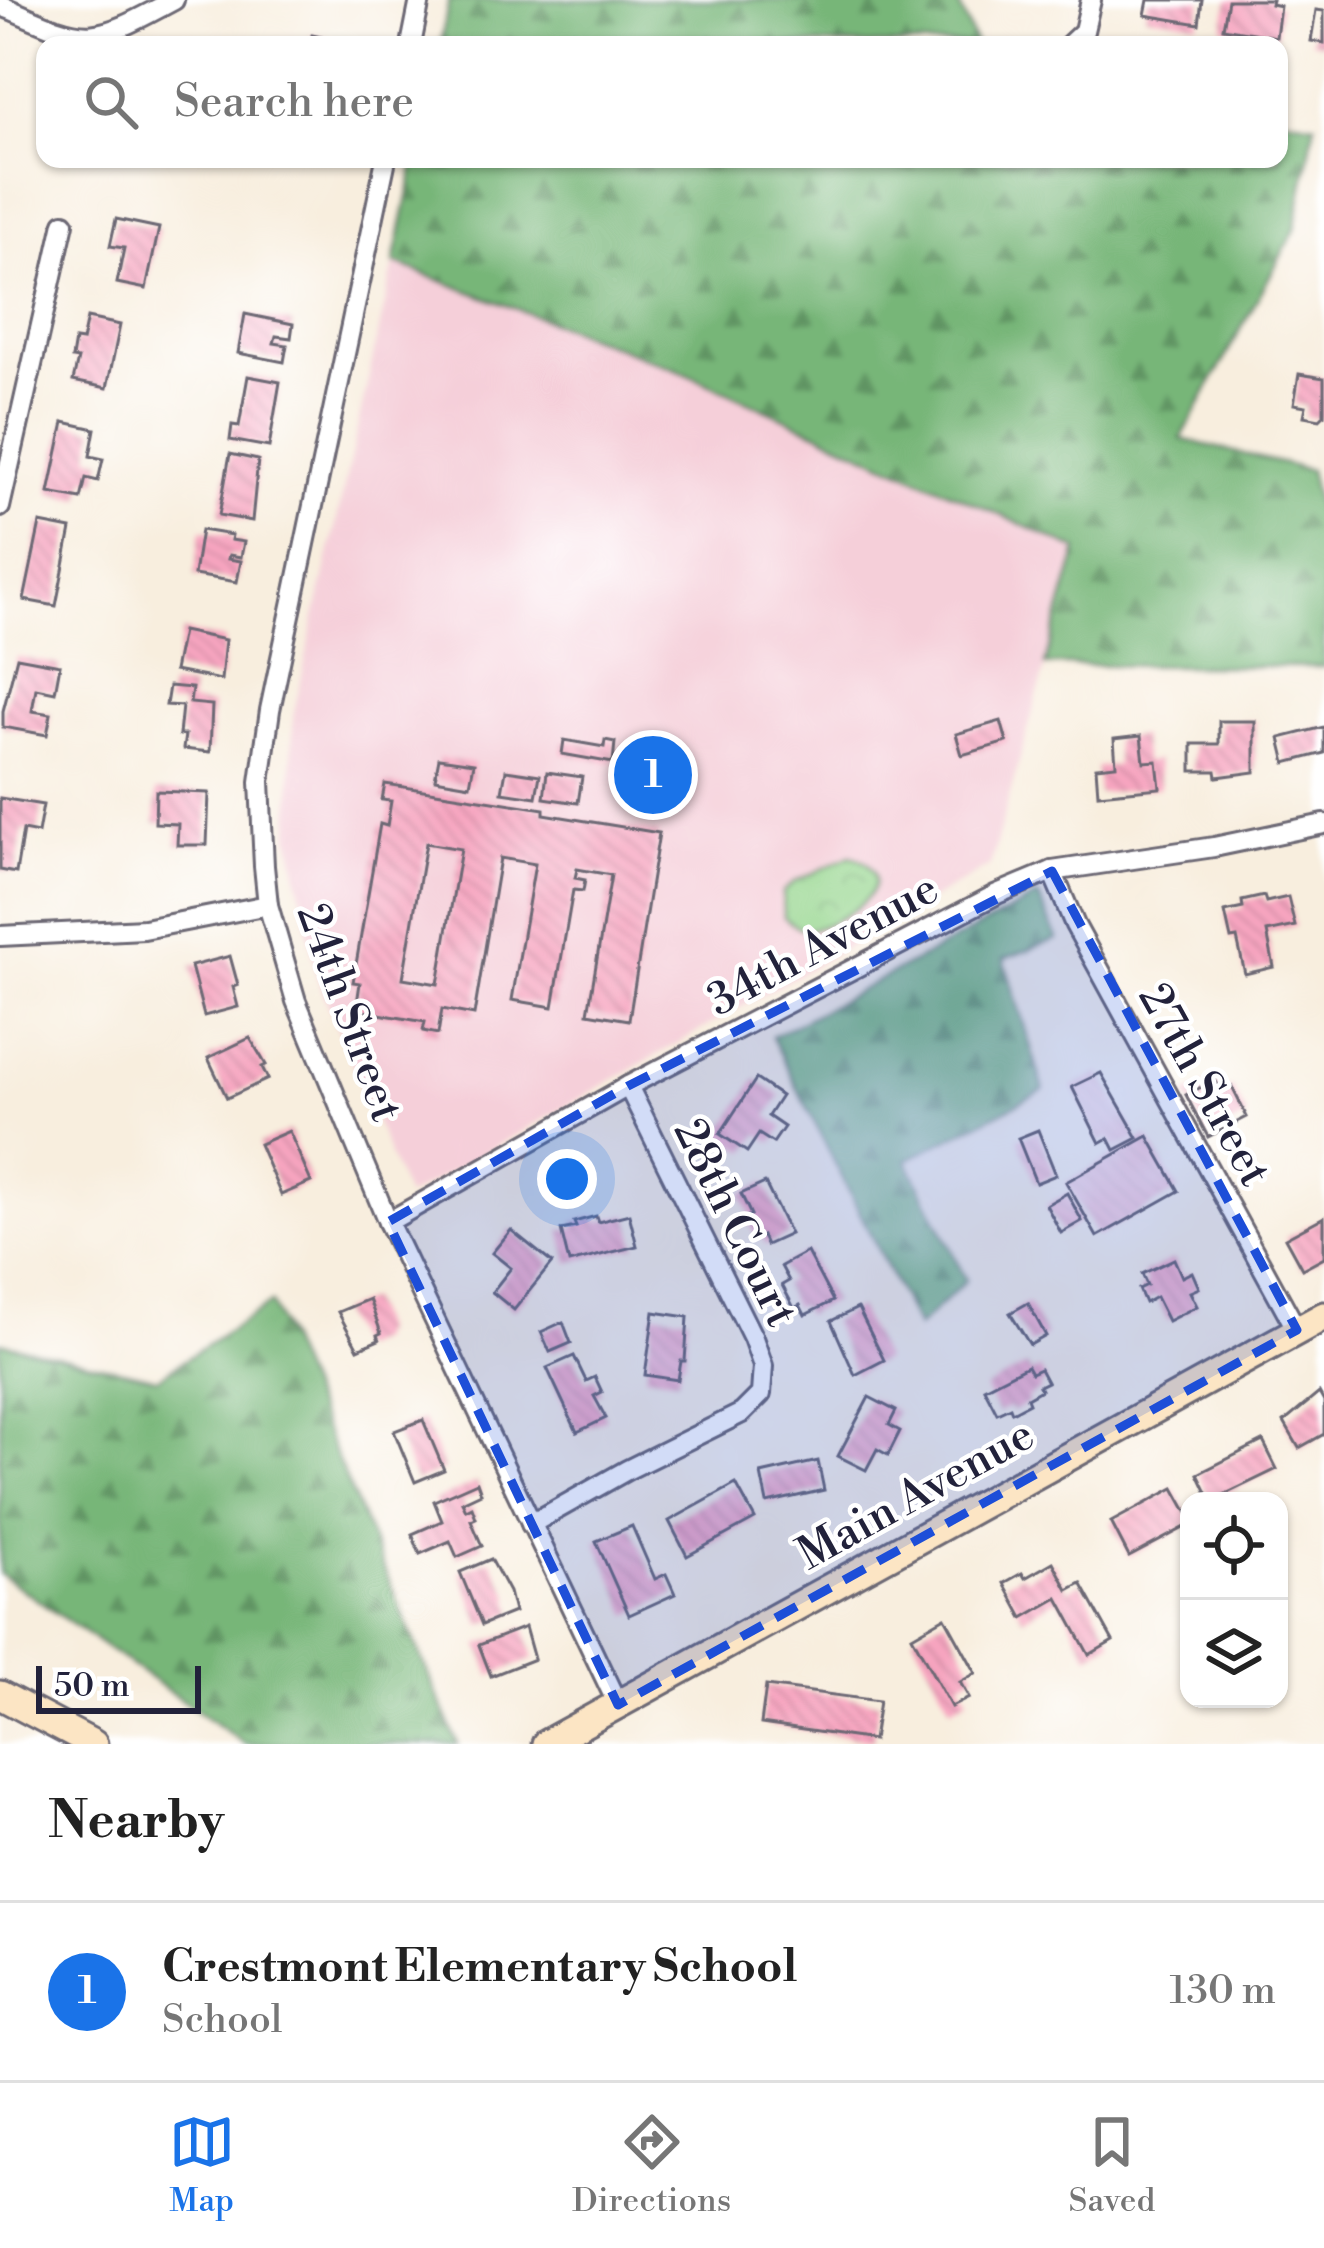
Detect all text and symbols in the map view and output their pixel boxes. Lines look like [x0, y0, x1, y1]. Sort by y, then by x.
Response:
search box [36, 36, 1288, 168]
icon: search [78, 69, 144, 135]
text: Search here [174, 74, 414, 131]
pin: 1 [614, 730, 692, 820]
street label: 34th Avenue [698, 861, 948, 1030]
street label: 24th Street [283, 896, 414, 1130]
street label: 27th Street [1125, 974, 1283, 1197]
street label: 28th Court [660, 1110, 810, 1336]
your location [537, 1149, 597, 1209]
street label: Main Avenue [788, 1407, 1045, 1584]
map controls [1180, 1492, 1288, 1708]
button: locate [1180, 1492, 1288, 1600]
button: layers [1180, 1600, 1288, 1708]
scale bar [36, 1660, 201, 1713]
text: 50 m [54, 1666, 130, 1707]
text: Nearby [48, 1790, 224, 1854]
text: Crestmont Elementary School [162, 1939, 797, 1996]
text: 1 [78, 1967, 96, 2016]
text: 130 m [1170, 1967, 1276, 2016]
text: School [162, 1996, 282, 2045]
tab: Map [169, 2109, 235, 2222]
tab: Directions [572, 2109, 731, 2222]
tab: Saved [1069, 2109, 1155, 2222]

